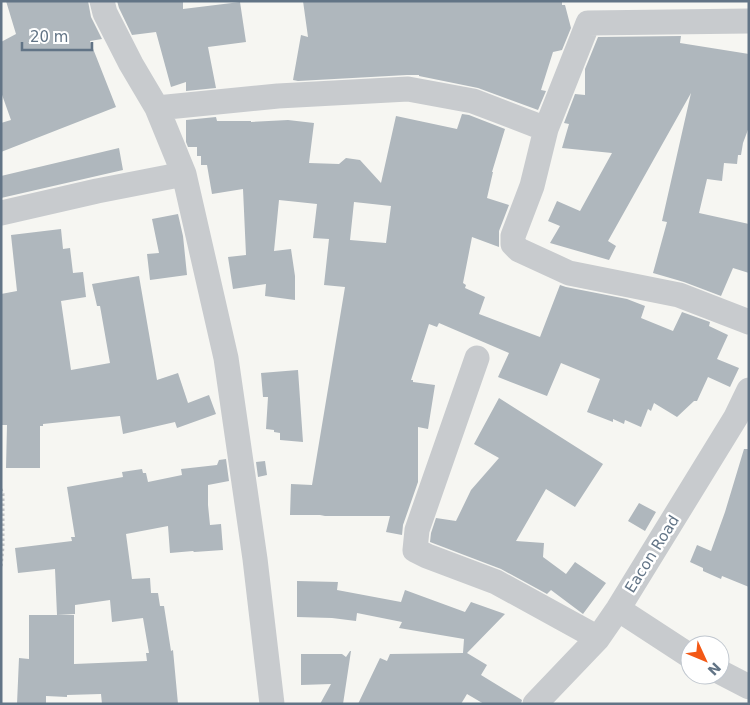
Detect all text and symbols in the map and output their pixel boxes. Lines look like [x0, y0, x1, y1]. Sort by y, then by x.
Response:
scale bar [22, 20, 92, 52]
text: 20 m [30, 28, 68, 46]
street label: Eacon Road [621, 512, 683, 596]
north arrow [680, 635, 730, 685]
text: N [705, 659, 724, 679]

